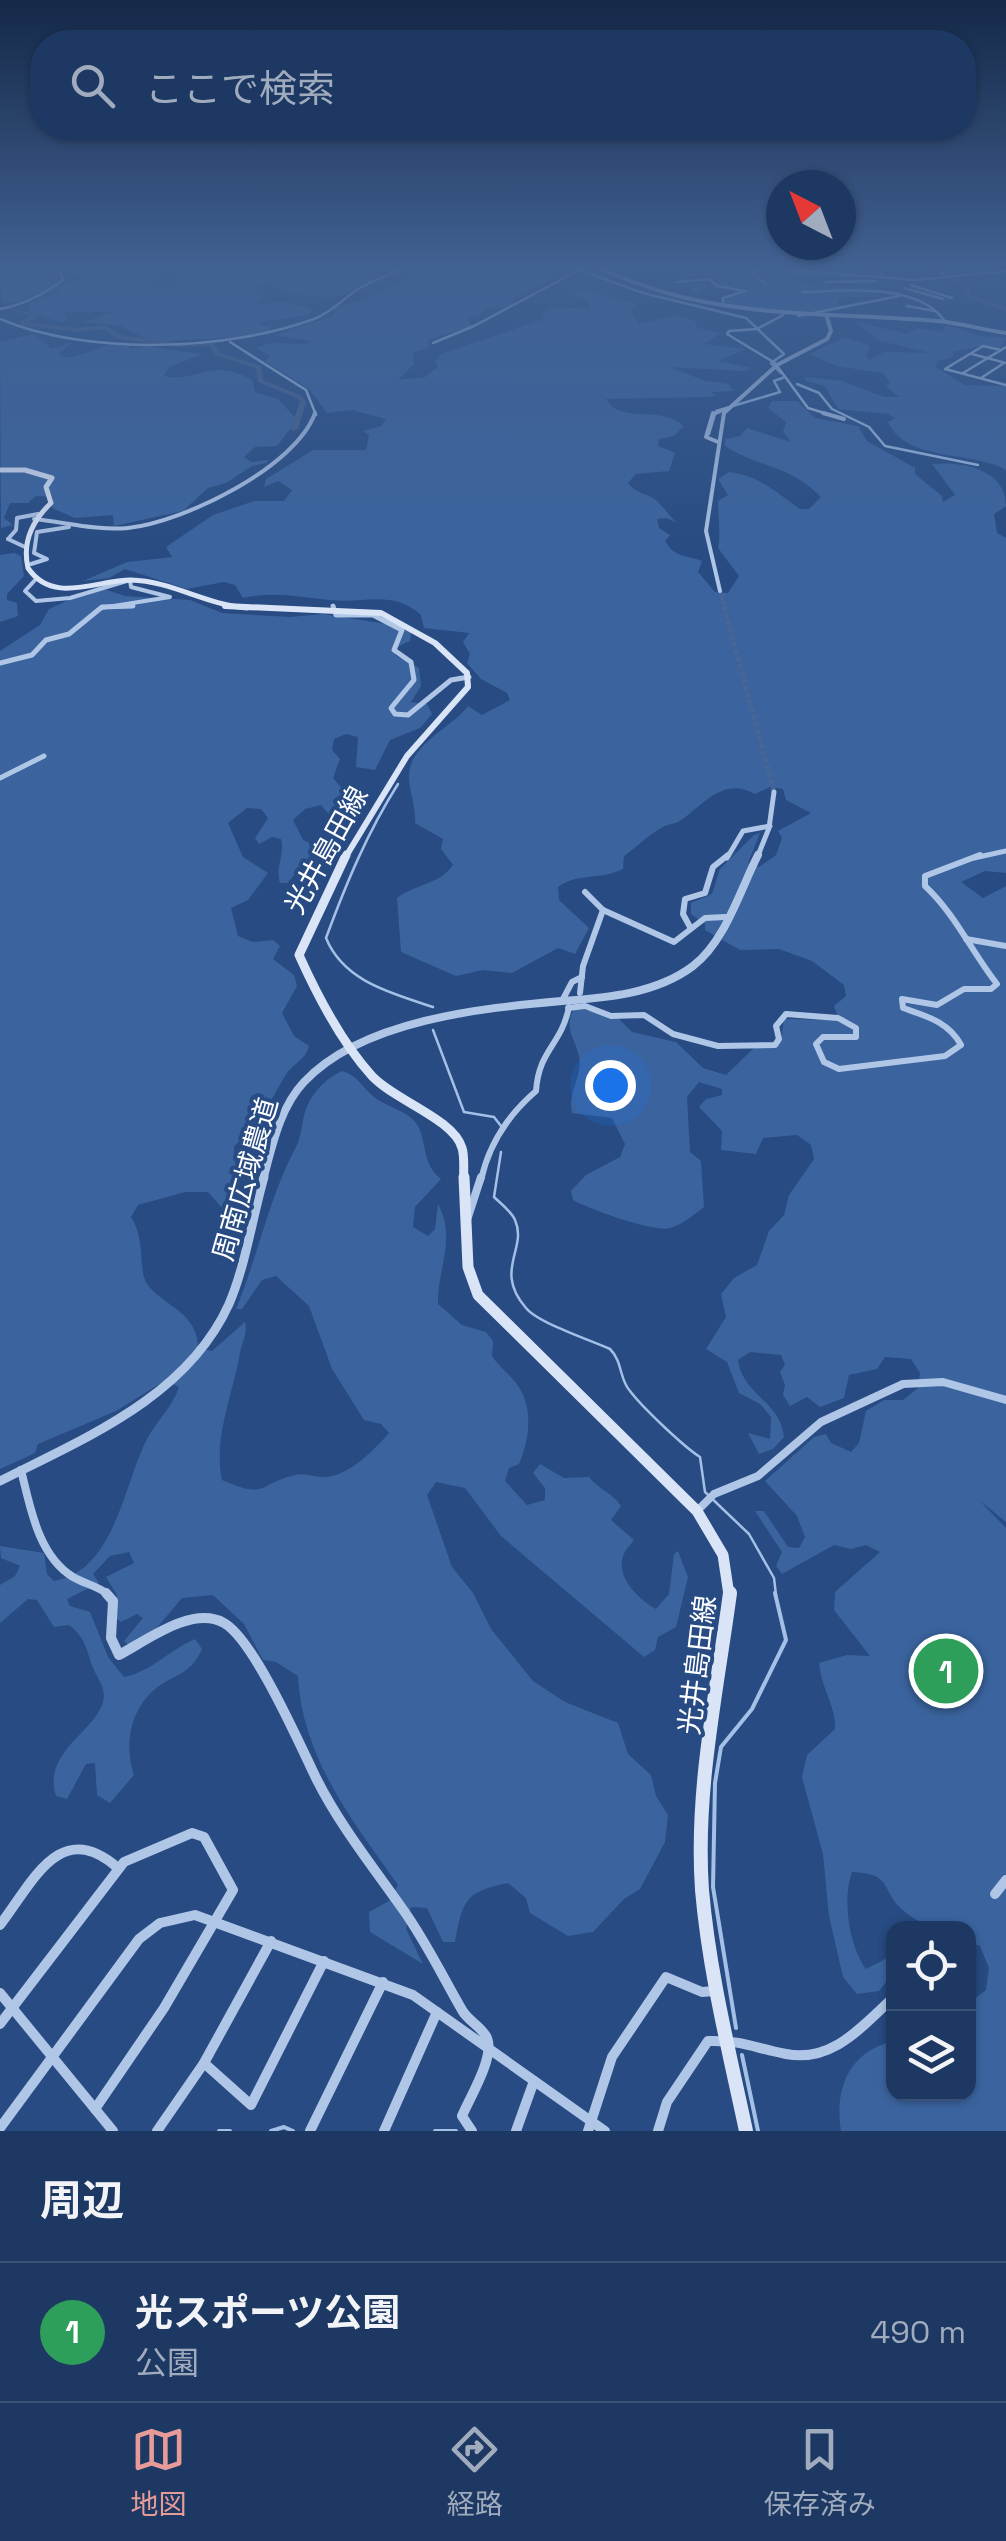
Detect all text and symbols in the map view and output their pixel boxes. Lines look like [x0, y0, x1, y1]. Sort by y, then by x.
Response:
search box [30, 30, 976, 140]
icon: search [65, 58, 120, 113]
text: ここで検索 [145, 65, 335, 113]
north arrow [766, 170, 856, 260]
street label: 光井島田線 [276, 780, 376, 920]
your location [585, 1060, 636, 1111]
street label: 周南広域農道 [205, 1093, 285, 1265]
street label: 光井島田線 [671, 1593, 723, 1737]
pin: 1 [914, 1634, 978, 1708]
map controls [886, 1921, 976, 2101]
button: locate [886, 1921, 976, 2011]
button: layers [886, 2011, 976, 2101]
text: 周辺 [40, 2174, 124, 2227]
text: 光スポーツ公園 [135, 2289, 400, 2337]
text: 1 [65, 2312, 80, 2352]
text: 490 m [870, 2312, 966, 2352]
text: 公園 [135, 2343, 199, 2383]
tab: 地図 [130, 2422, 186, 2522]
tab: 経路 [447, 2422, 503, 2522]
tab: 保存済み [764, 2422, 876, 2522]

